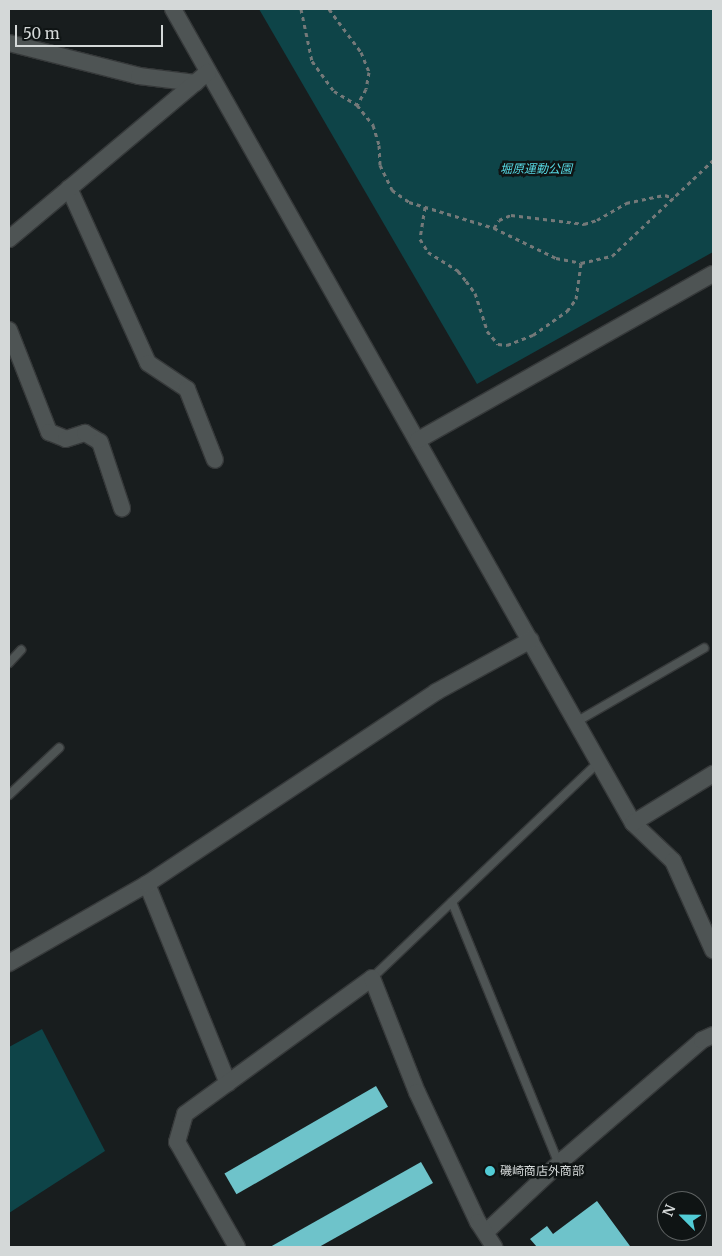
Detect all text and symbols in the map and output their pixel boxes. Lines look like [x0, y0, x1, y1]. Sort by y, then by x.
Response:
scale bar [18, 15, 165, 47]
text: 50 m [23, 24, 60, 43]
park label: 堀原運動公園 [500, 162, 572, 176]
place label: 磯崎商店外商部 [500, 1164, 584, 1178]
marker: 磯崎商店外商部 [484, 1165, 496, 1177]
north arrow [657, 1191, 707, 1241]
text: N [659, 1202, 680, 1219]

